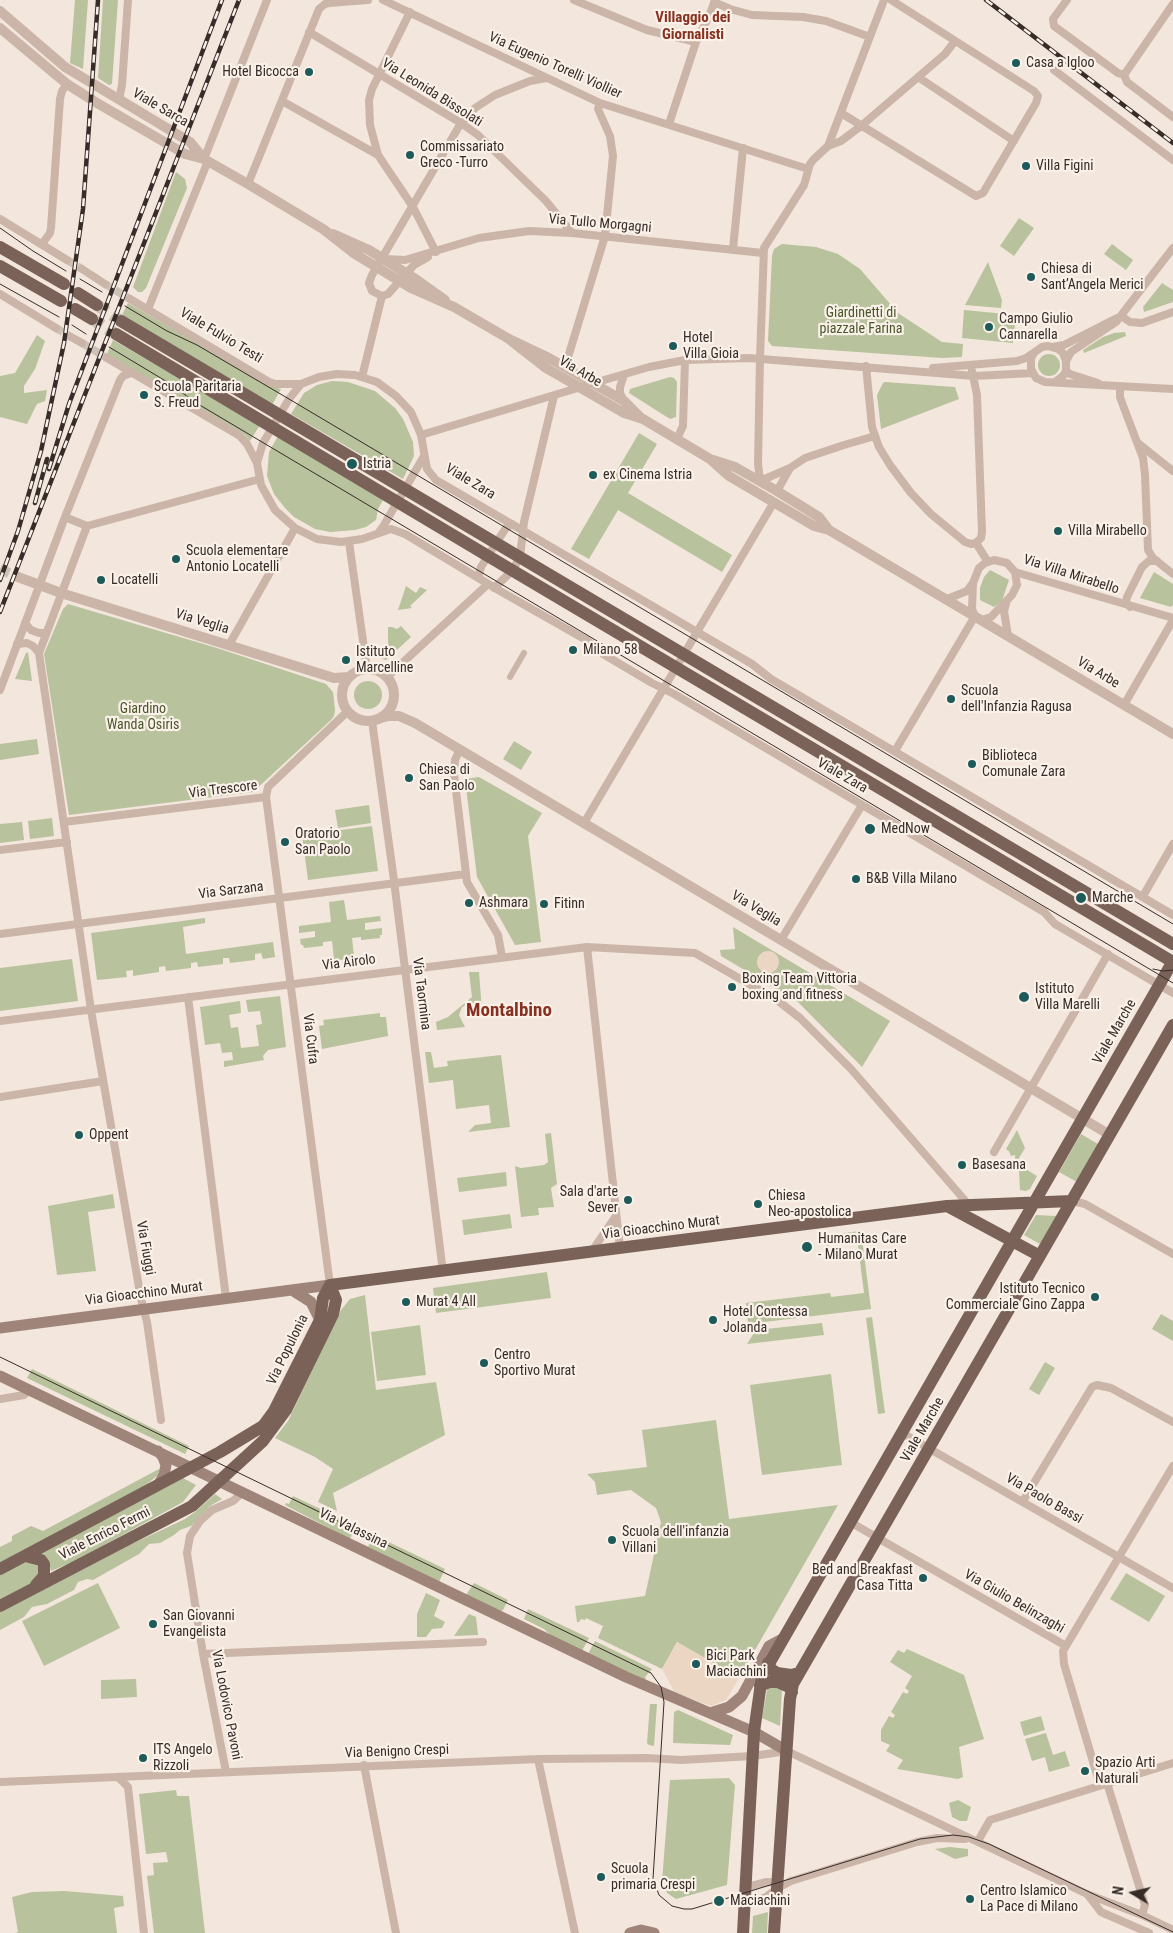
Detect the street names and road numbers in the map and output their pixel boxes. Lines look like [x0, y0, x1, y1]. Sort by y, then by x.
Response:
street label: Via Eugenio Torelli Viollier [486, 29, 624, 103]
street label: Via Leonida Bissolati [378, 55, 486, 131]
street label: Viale Sarca [129, 85, 191, 131]
street label: Via Tullo Morgagni [548, 211, 652, 237]
street label: Viale Fulvio Testi [177, 305, 265, 367]
street label: Via Arbe [556, 353, 604, 391]
street label: Viale Zara [442, 461, 498, 503]
street label: Via Villa Mirabello [1021, 552, 1121, 598]
street label: Via Veglia [173, 606, 231, 638]
street label: Via Arbe [1074, 654, 1122, 692]
street label: Viale Zara [814, 755, 870, 797]
street label: Via Trescore [188, 777, 258, 803]
street label: Via Sarzana [197, 879, 265, 903]
street label: Via Veglia [728, 888, 784, 930]
street label: Via Airolo [321, 951, 377, 975]
street label: Via Taormina [408, 957, 434, 1031]
street label: Viale Marche [1090, 997, 1140, 1067]
street label: Via Cufra [299, 1013, 321, 1065]
street label: Via Gioacchino Murat [601, 1212, 721, 1244]
street label: Via Fiuggi [132, 1220, 158, 1276]
street label: Via Gioacchino Murat [84, 1278, 204, 1310]
street label: Via Populonia [264, 1312, 312, 1388]
street label: Viale Marche [898, 1395, 948, 1465]
street label: Via Paolo Bassi [1002, 1470, 1086, 1528]
street label: Viale Enrico Fermi [57, 1504, 153, 1564]
street label: Via Valassina [316, 1505, 390, 1553]
street label: Via Giulio Belinzaghi [961, 1566, 1067, 1638]
street label: Via Lodovico Pavoni [207, 1649, 245, 1761]
street label: Via Benigno Crespi [345, 1742, 449, 1762]

